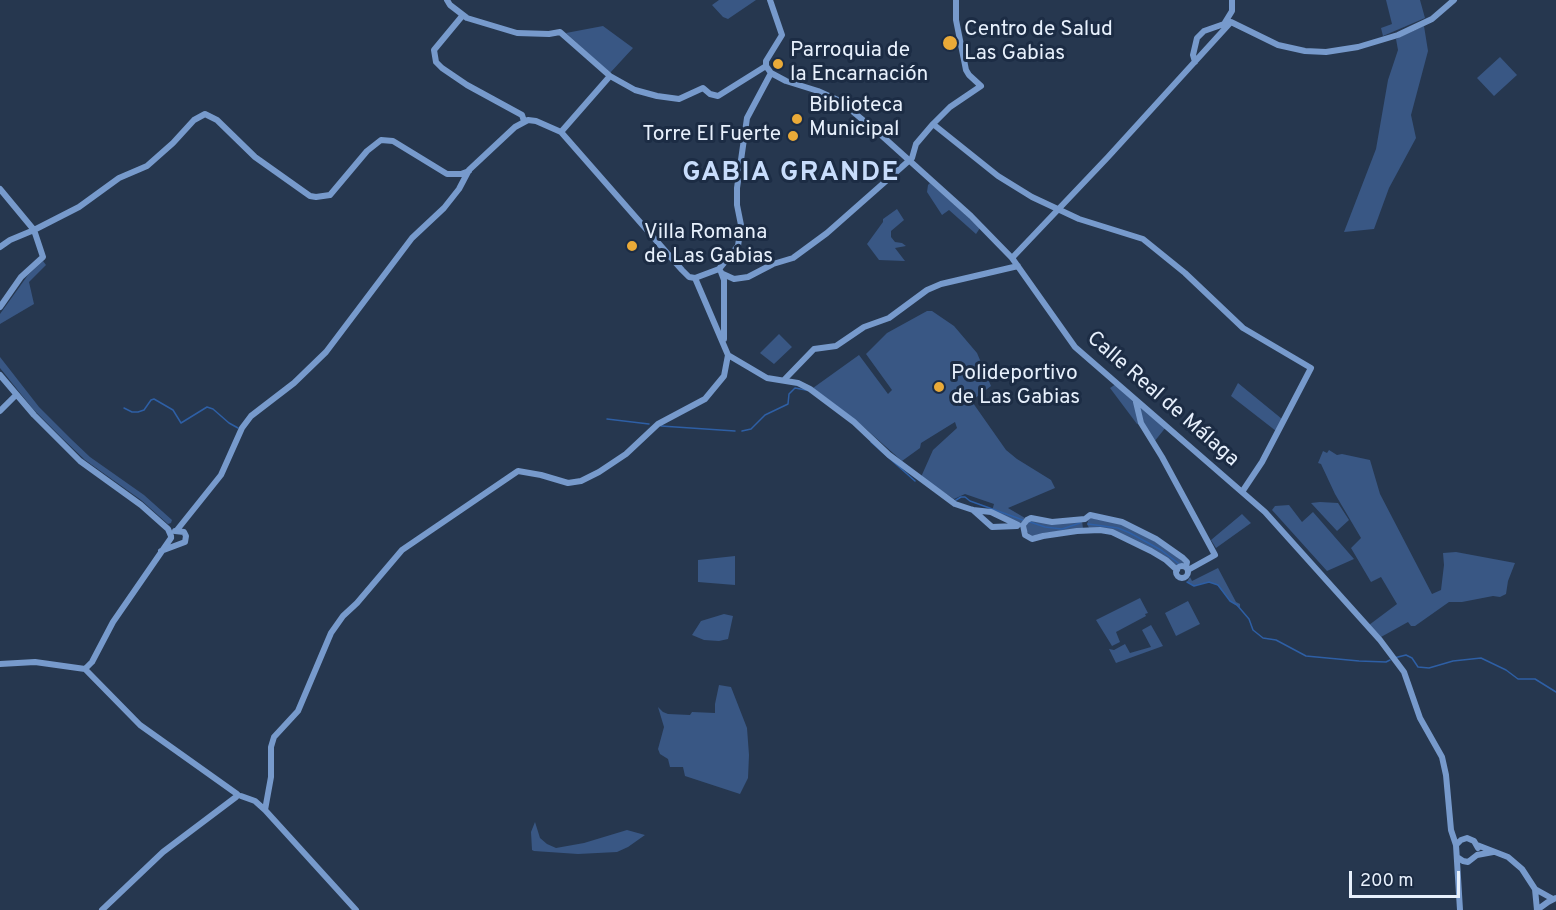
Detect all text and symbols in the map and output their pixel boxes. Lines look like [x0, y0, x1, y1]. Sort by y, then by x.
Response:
place label: Centro de Salud Las Gabias [964, 18, 1113, 68]
marker: Centro de Salud Las Gabias [941, 34, 959, 52]
place label: Parroquia de la Encarnación [790, 39, 928, 89]
marker: Parroquia de la Encarnación [771, 57, 785, 71]
place label: Biblioteca Municipal [809, 94, 903, 144]
marker: Biblioteca Municipal [790, 112, 804, 126]
place label: Torre El Fuerte [642, 123, 781, 149]
marker: Torre El Fuerte [786, 129, 800, 143]
district label: GABIA GRANDE [682, 159, 900, 191]
place label: Villa Romana de Las Gabias [644, 221, 773, 271]
marker: Villa Romana de Las Gabias [625, 239, 639, 253]
street label: Calle Real de Málaga [1081, 327, 1243, 473]
place label: Polideportivo de Las Gabias [951, 362, 1080, 412]
marker: Polideportivo de Las Gabias [932, 380, 946, 394]
scale bar [1352, 859, 1463, 897]
text: 200 m [1360, 870, 1413, 893]

